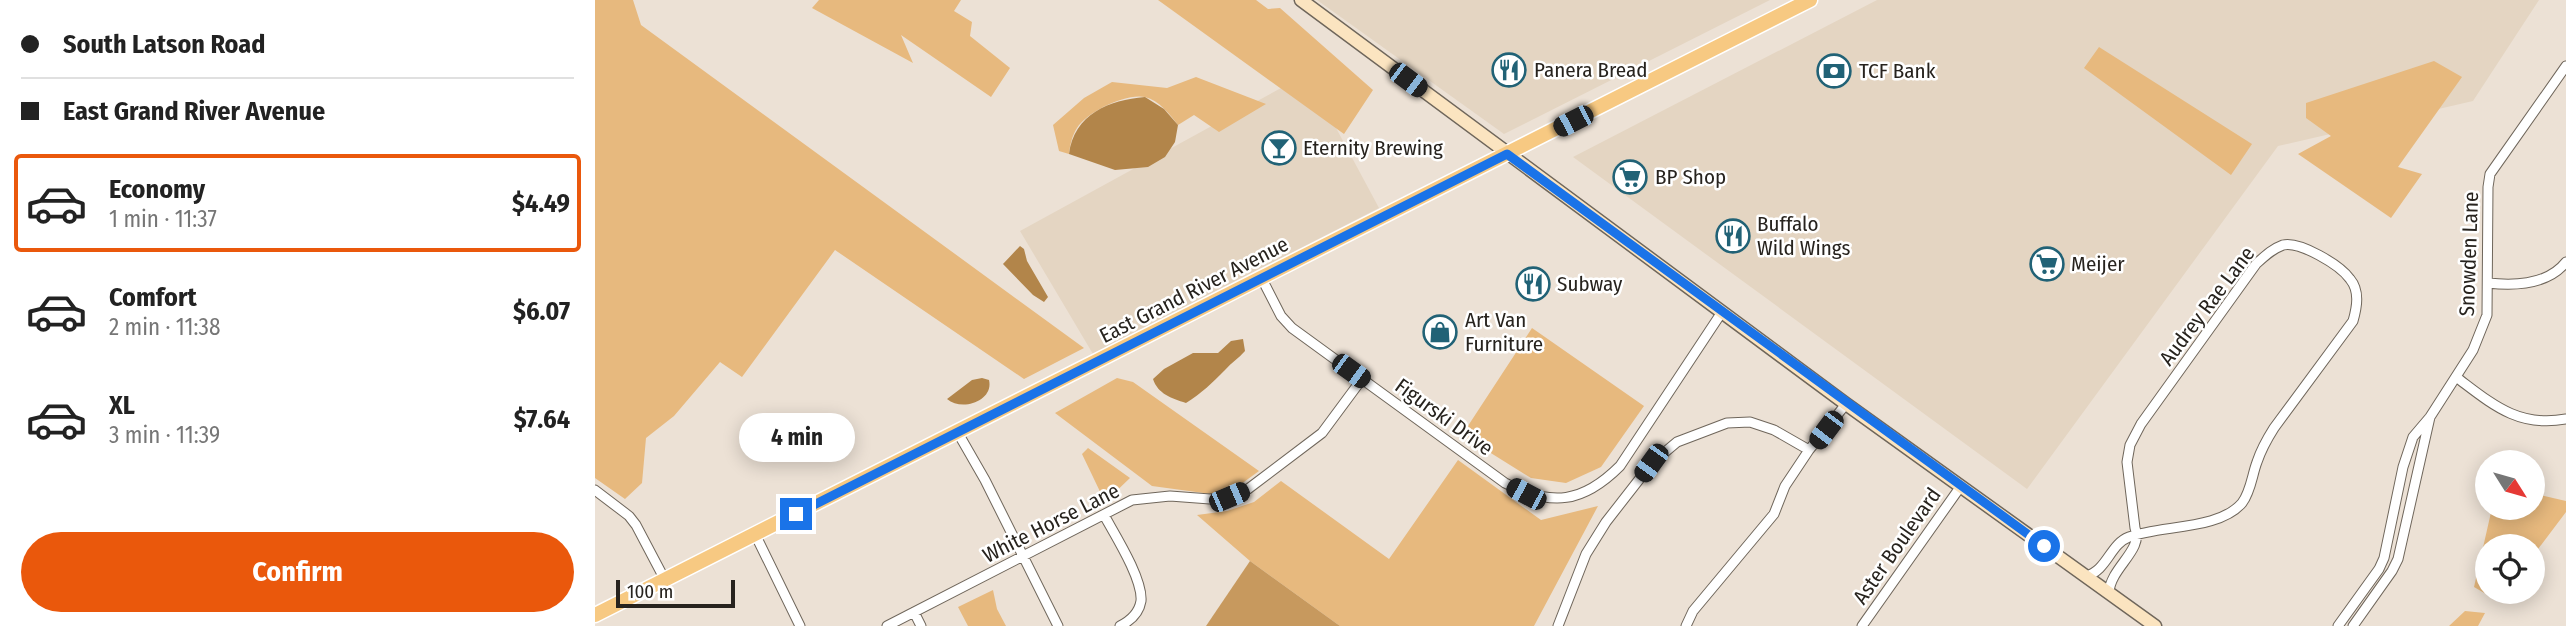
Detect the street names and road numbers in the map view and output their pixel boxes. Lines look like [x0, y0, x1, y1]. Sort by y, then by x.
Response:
street label: Snowden Lane [2454, 191, 2484, 317]
street label: East Grand River Avenue [1095, 231, 1293, 349]
street label: Audrey Rae Lane [2154, 241, 2260, 371]
street label: Figurski Drive [1390, 373, 1498, 461]
street label: White Horse Lane [978, 477, 1124, 569]
street label: Aster Boulevard [1847, 483, 1947, 609]

